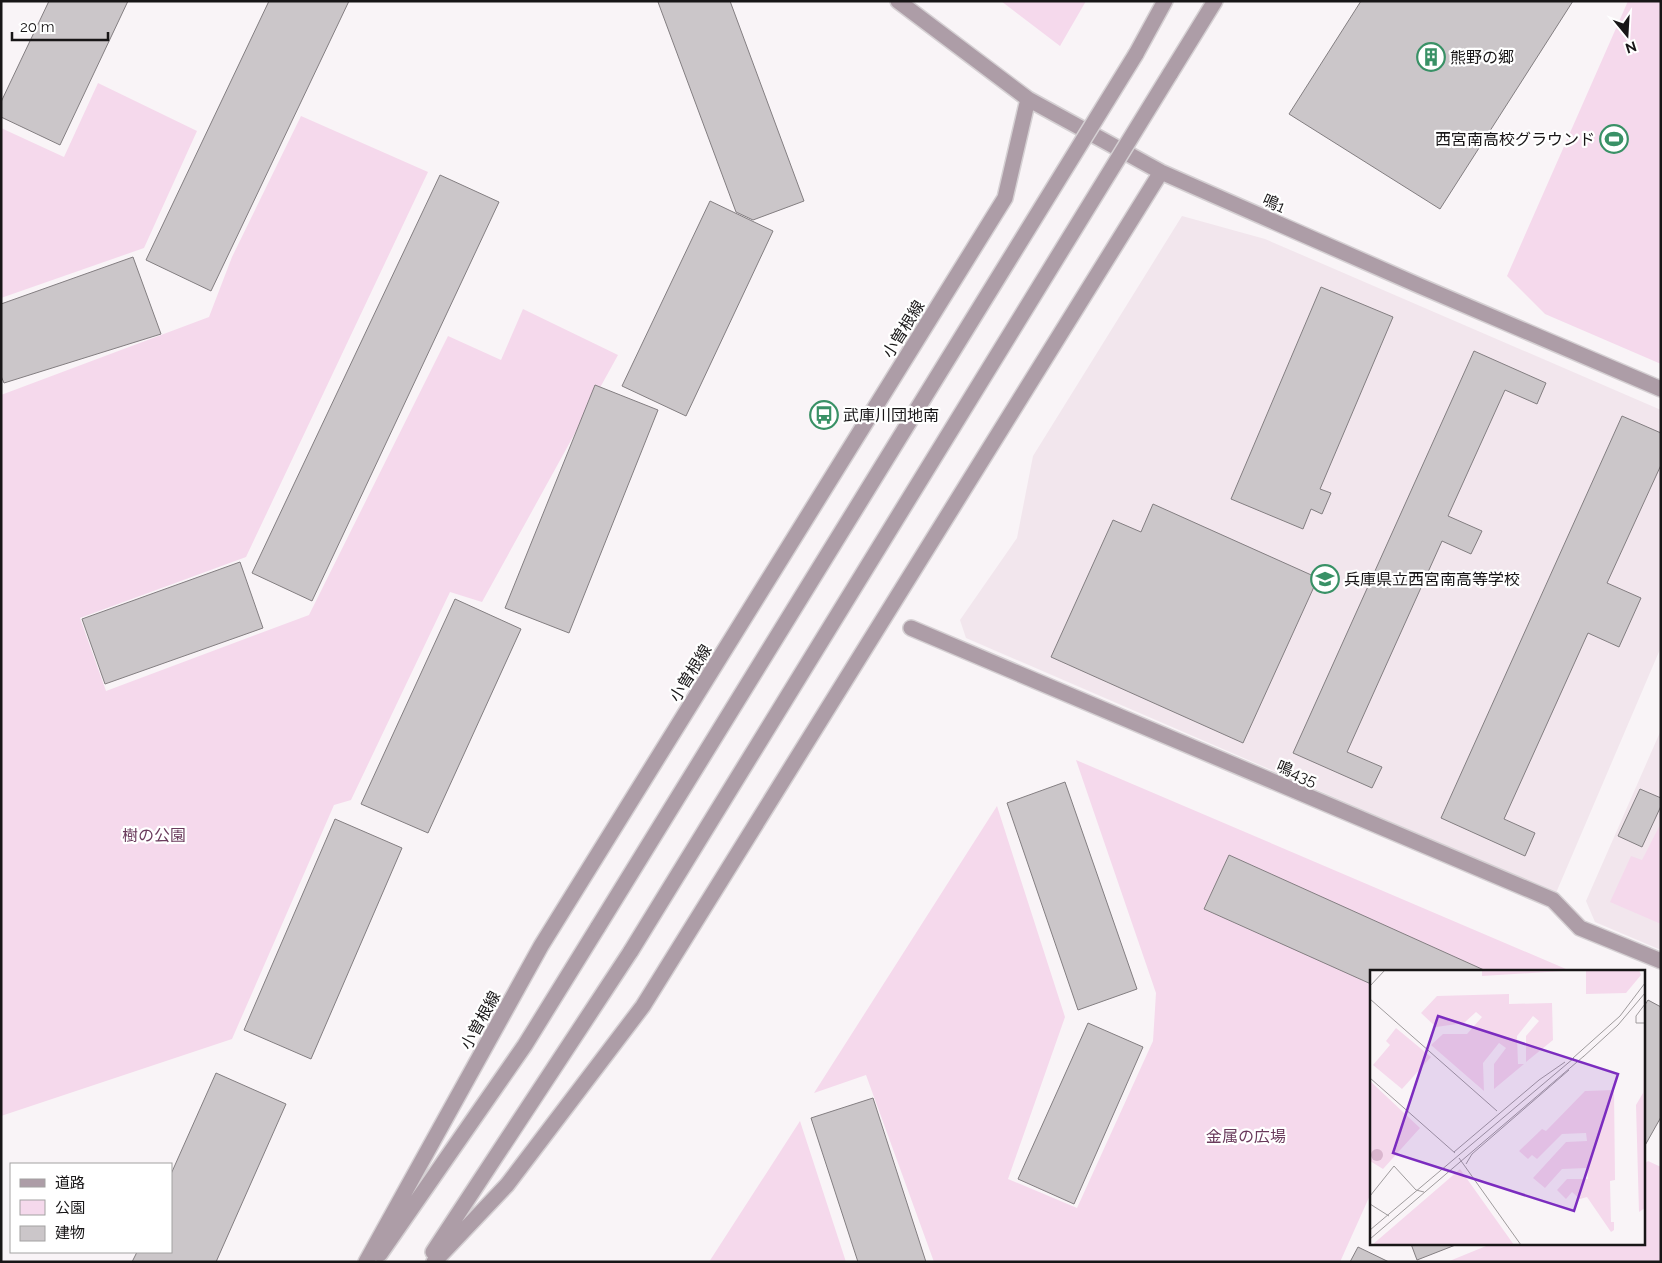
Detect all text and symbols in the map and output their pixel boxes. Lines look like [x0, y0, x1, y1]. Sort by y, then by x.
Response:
scale bar [12, 10, 109, 42]
north arrow [1602, 10, 1652, 60]
text: 20 m [20, 18, 55, 36]
text: N [1623, 38, 1639, 57]
building icon: 熊野の郷 [1416, 42, 1446, 72]
place label: 熊野の郷 [1450, 48, 1514, 67]
sports icon: 西宮南高校グラウンド [1599, 124, 1629, 154]
place label: 西宮南高校グラウンド [1435, 130, 1595, 149]
street label: 鳴1 [1259, 190, 1288, 217]
street label: 小曽根線 [878, 297, 928, 361]
bus stop icon: 武庫川団地南 [809, 400, 839, 430]
place label: 武庫川団地南 [843, 406, 939, 425]
school or university icon: 兵庫県立西宮南高等学校 [1310, 564, 1340, 594]
place label: 兵庫県立西宮南高等学校 [1344, 570, 1520, 589]
street label: 小曽根線 [665, 641, 715, 705]
street label: 鳴435 [1274, 757, 1320, 791]
park label: 樹の公園 [122, 826, 186, 845]
inset map [1370, 970, 1644, 1246]
street label: 小曽根線 [457, 988, 504, 1053]
park label: 金属の広場 [1206, 1127, 1286, 1146]
legend [10, 1163, 172, 1253]
text: 道路 [55, 1174, 85, 1192]
text: 公園 [55, 1199, 85, 1217]
text: 建物 [55, 1224, 85, 1242]

